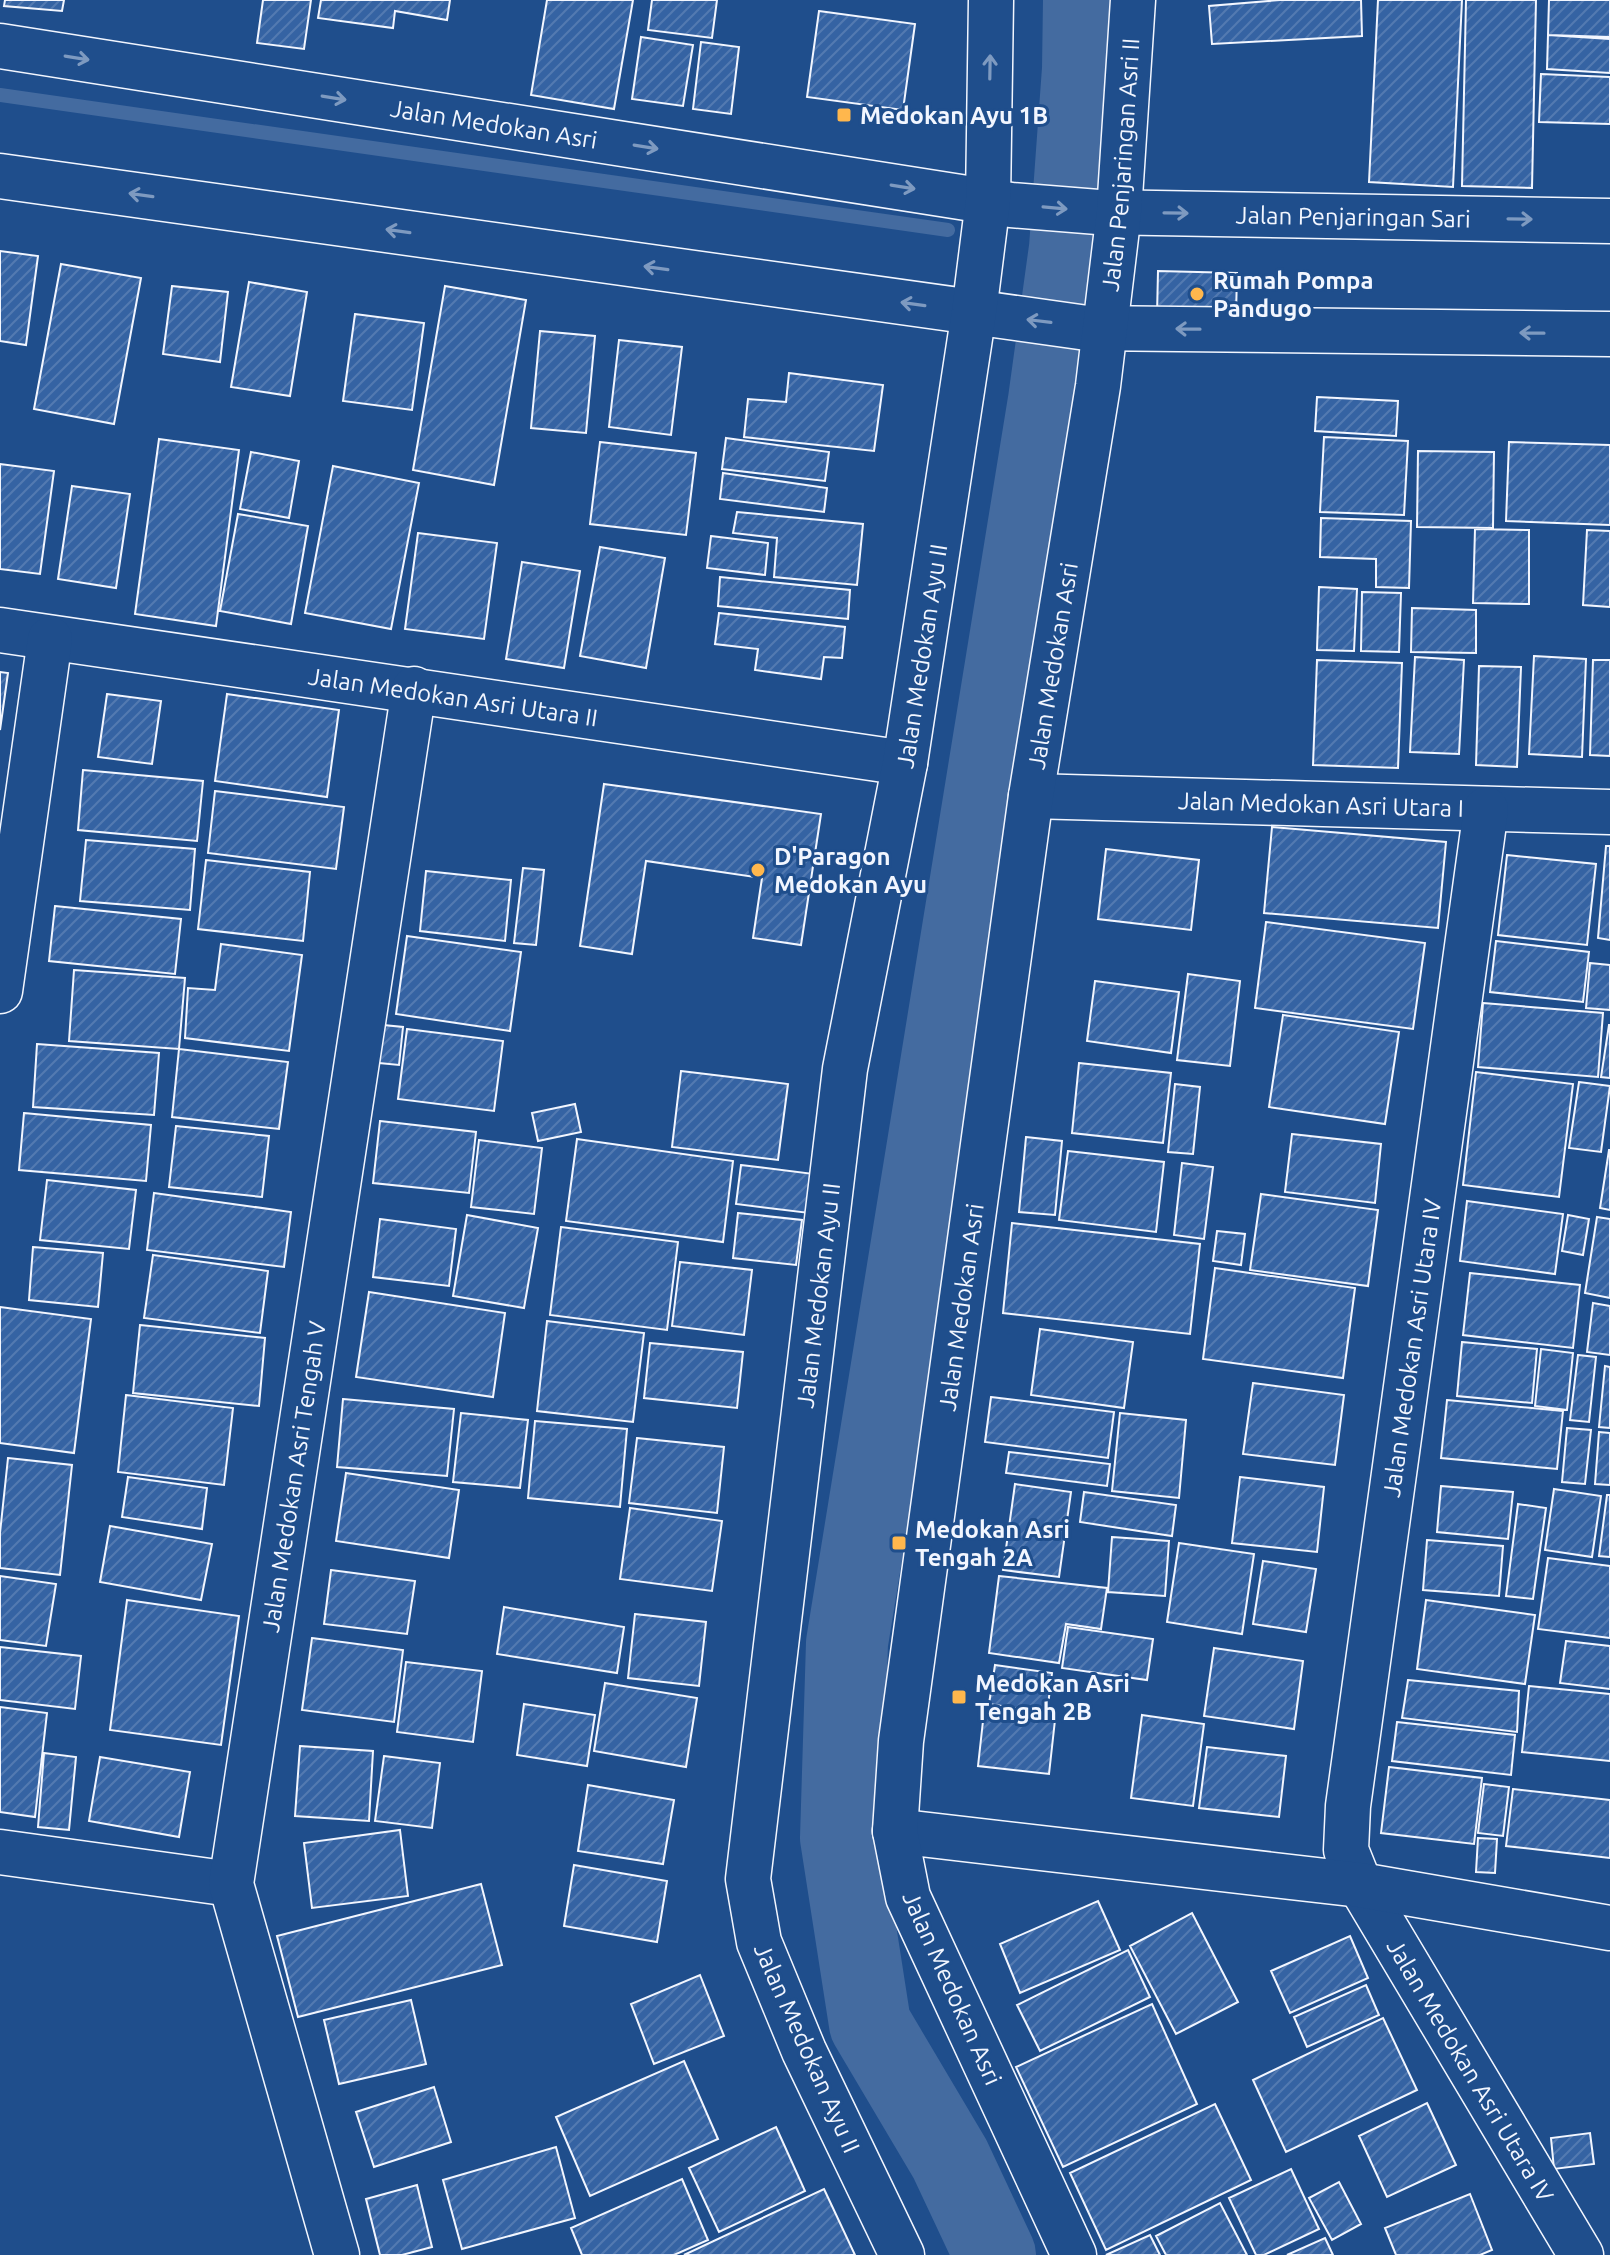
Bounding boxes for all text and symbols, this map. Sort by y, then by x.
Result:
street label: Jalan Penjaringan Asri II [1096,37,1144,293]
one-way arrow [64,51,89,66]
one-way arrow [982,54,998,81]
one-way arrow [321,91,346,106]
street label: Jalan Medokan Asri [388,94,599,153]
place label: Medokan Ayu 1B [860,102,1048,129]
marker: Medokan Ayu 1B [835,106,853,124]
one-way arrow [633,140,658,155]
one-way arrow [890,180,915,195]
one-way arrow [129,187,154,202]
one-way arrow [1041,201,1068,216]
street label: Jalan Penjaringan Sari [1236,201,1471,232]
one-way arrow [1162,205,1189,221]
one-way arrow [1506,211,1533,227]
one-way arrow [385,224,412,239]
one-way arrow [643,260,669,275]
place label: Rumah Pompa Pandugo [1213,267,1373,322]
marker: Rumah Pompa Pandugo [1188,285,1206,303]
one-way arrow [901,296,926,311]
one-way arrow [1026,314,1053,329]
one-way arrow [1175,322,1202,337]
one-way arrow [1519,326,1546,341]
street label: Jalan Medokan Ayu II [891,542,952,770]
street label: Jalan Medokan Asri [1022,560,1082,771]
street label: Jalan Medokan Asri Utara II [307,662,600,731]
street label: Jalan Medokan Asri Utara I [1178,787,1464,821]
place label: D'Paragon Medokan Ayu [774,843,927,898]
marker: D'Paragon Medokan Ayu [749,861,767,879]
street label: Jalan Medokan Ayu II [791,1181,845,1409]
street label: Jalan Medokan Asri Utara IV [1378,1197,1446,1499]
street label: Jalan Medokan Asri [933,1202,988,1413]
street label: Jalan Medokan Asri Tengah V [256,1319,331,1634]
place label: Medokan Asri Tengah 2A [915,1516,1070,1571]
marker: Medokan Asri Tengah 2A [890,1534,908,1552]
place label: Medokan Asri Tengah 2B [975,1670,1130,1725]
marker: Medokan Asri Tengah 2B [950,1688,968,1706]
street label: Jalan Medokan Asri [897,1887,1007,2089]
street label: Jalan Medokan Asri Utara IV [1382,1934,1559,2206]
street label: Jalan Medokan Ayu II [749,1939,865,2157]

